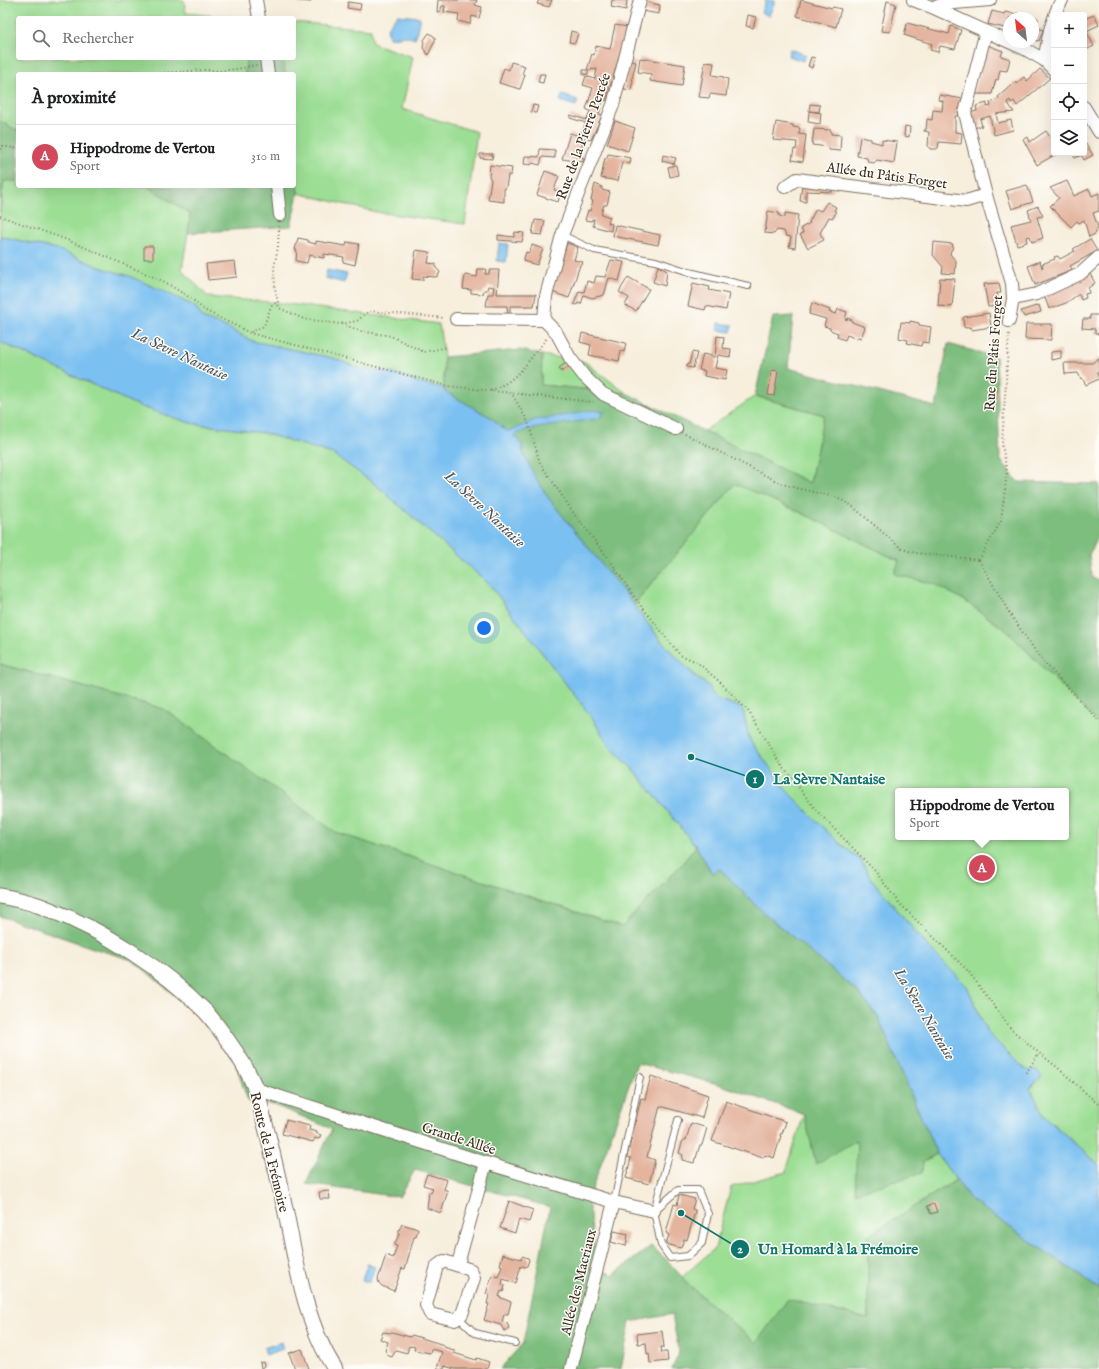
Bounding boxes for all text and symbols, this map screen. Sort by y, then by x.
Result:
north arrow [1003,12,1039,48]
map controls [1051,12,1087,156]
button: + [1051,12,1087,48]
search box [16,16,296,60]
icon: search [30,27,52,49]
text: Rechercher [62,29,134,48]
button: − [1051,48,1087,84]
street label: Rue de la Pierre Percée [553,70,615,202]
button: locate [1051,84,1087,120]
text: À proximité [32,88,116,109]
button: layers [1051,120,1087,156]
text: Hippodrome de Vertou [70,139,215,158]
text: A [41,148,49,165]
text: 310 m [251,148,280,165]
text: Sport [70,158,100,175]
street label: Allée du Pâtis Forget [824,158,948,193]
street label: Rue du Pâtis Forget [981,294,1007,412]
water label: La Sèvre Nantaise [128,323,231,385]
water label: La Sèvre Nantaise [440,466,529,552]
your location [474,618,494,638]
callout: La Sèvre Nantaise [745,766,893,793]
text: La Sèvre Nantaise [773,770,885,789]
text: 1 [753,772,758,787]
popup [895,788,1069,840]
text: Hippodrome de Vertou [910,796,1055,815]
text: Sport [910,815,939,832]
pin: A [969,853,995,883]
water label: La Sèvre Nantaise [889,964,959,1064]
street label: Route de la Frémoire [245,1090,293,1215]
street label: Grande Allée [419,1119,498,1160]
street label: Allée des Macriaux [557,1227,601,1338]
callout: Un Homard à la Frémoire [730,1235,926,1262]
text: Un Homard à la Frémoire [757,1240,918,1259]
text: 2 [737,1242,743,1257]

